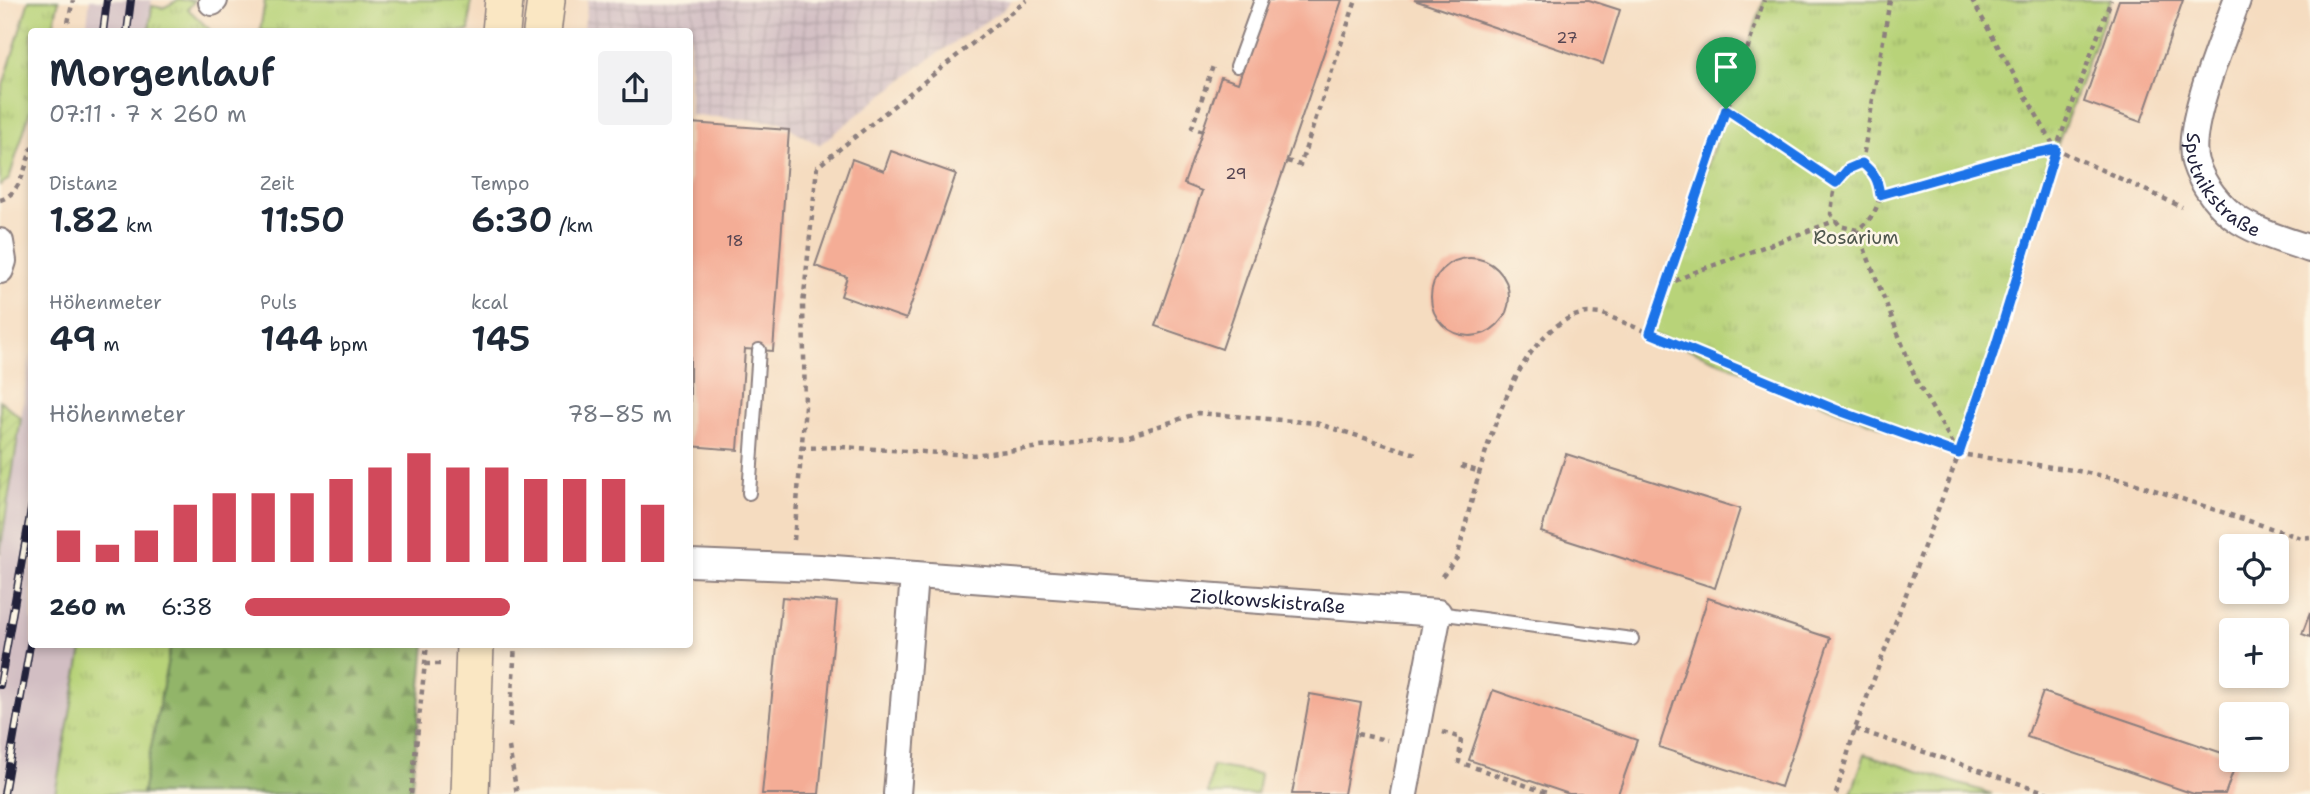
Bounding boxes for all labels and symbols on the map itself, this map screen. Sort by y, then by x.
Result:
house number: 27 [1556,27,1578,48]
pin [1696,37,1756,109]
street label: Sputnikstraße [2180,131,2264,243]
house number: 29 [1225,163,1247,184]
park label: Rosarium [1813,225,1899,250]
house number: 18 [726,230,744,251]
street label: Ziolkowskistraße [1189,583,1346,619]

